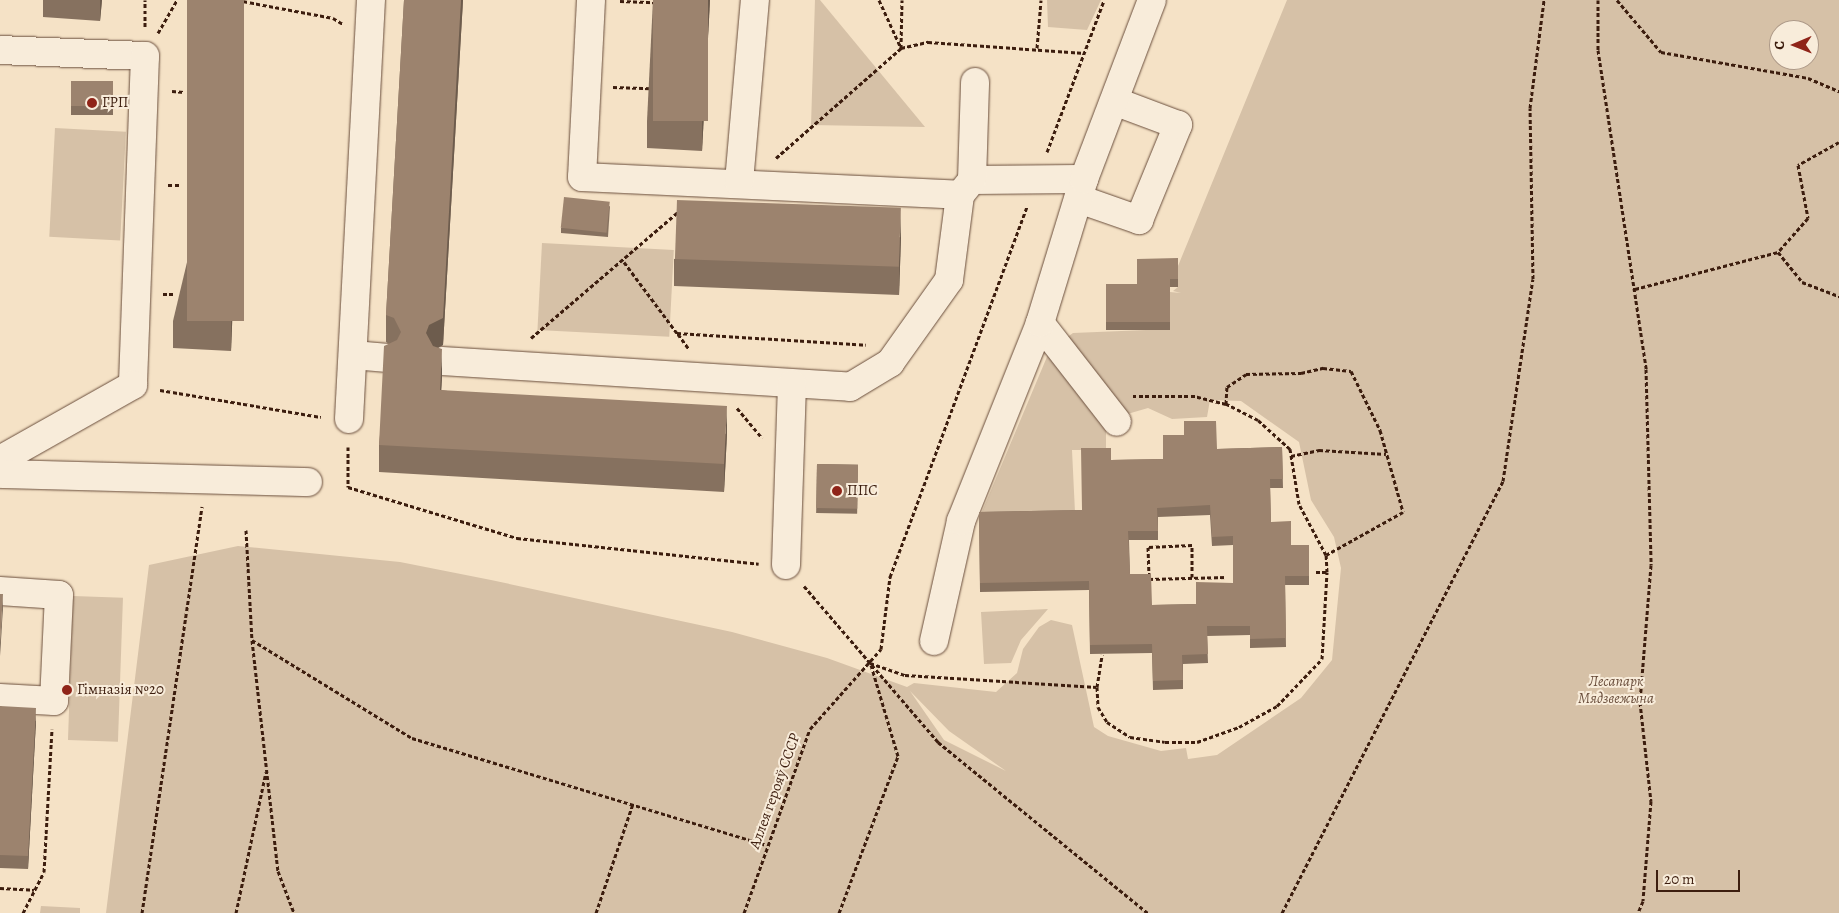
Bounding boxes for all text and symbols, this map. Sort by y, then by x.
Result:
north arrow [1769,20,1819,70]
text: С [1770,41,1789,50]
place label: ГРП [102,94,128,112]
marker: ГРП [86,97,98,109]
place label: ППС [847,482,878,500]
marker: ППС [831,485,843,497]
park label: Лесапарк Мядзвежына [1578,672,1654,707]
place label: Гімназія №20 [77,681,164,699]
marker: Гімназія №20 [61,684,73,696]
street label: Аллея герояў СССР [746,731,804,851]
scale bar [1659,860,1743,892]
text: 20 m [1664,869,1695,889]

